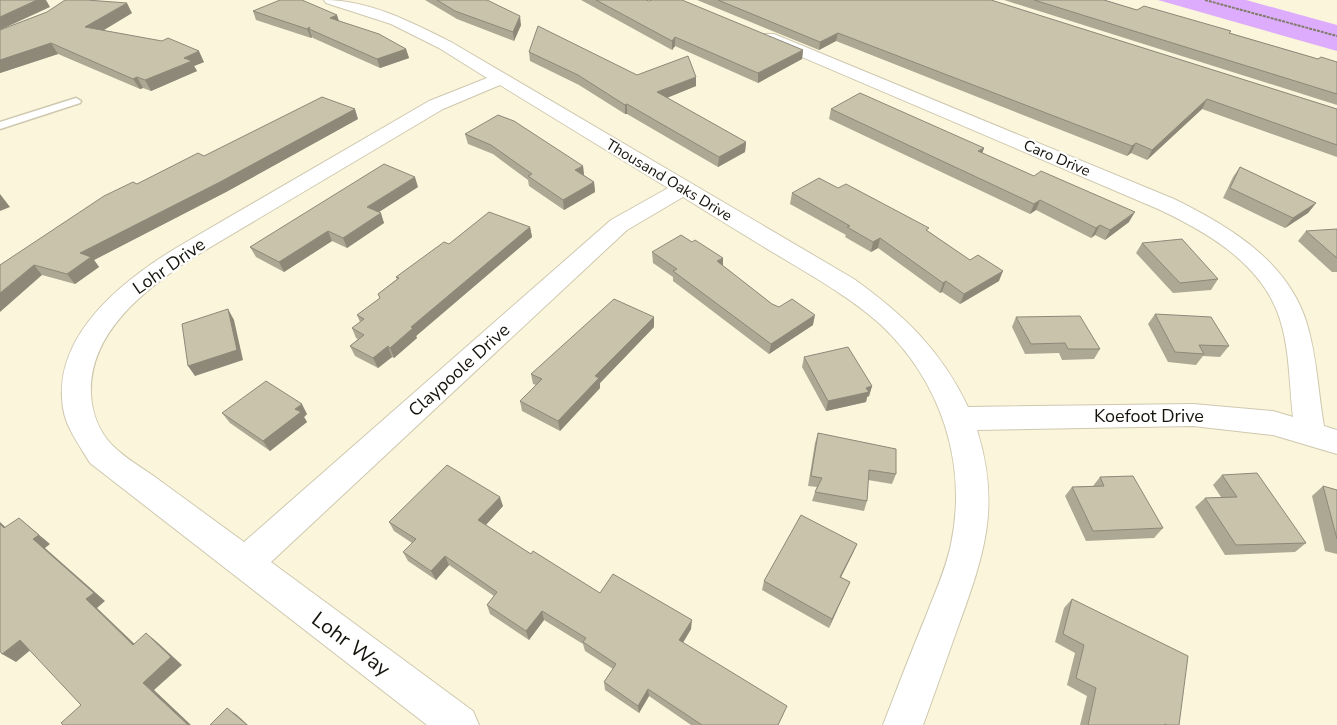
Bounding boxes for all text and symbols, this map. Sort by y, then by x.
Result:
street label: Thousand Oaks Drive [602,134,736,226]
street label: Caro Drive [1020,135,1094,181]
street label: Lohr Drive [128,232,210,300]
street label: Claypoole Drive [403,318,515,422]
street label: Koefoot Drive [1094,404,1204,428]
street label: Lohr Way [306,605,396,683]

